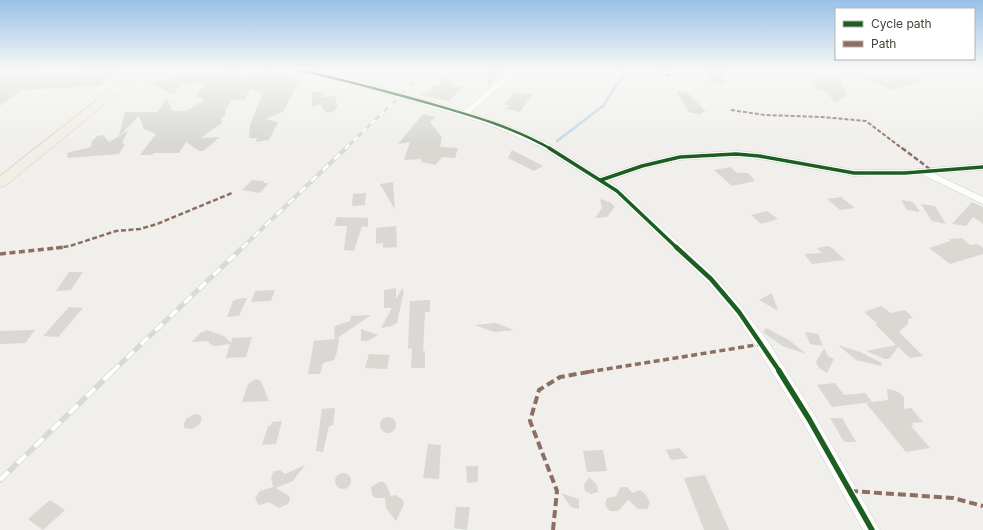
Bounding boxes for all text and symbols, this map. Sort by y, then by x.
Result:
legend [835,8,975,60]
text: Cycle path [871,16,932,31]
text: Path [871,36,896,51]

